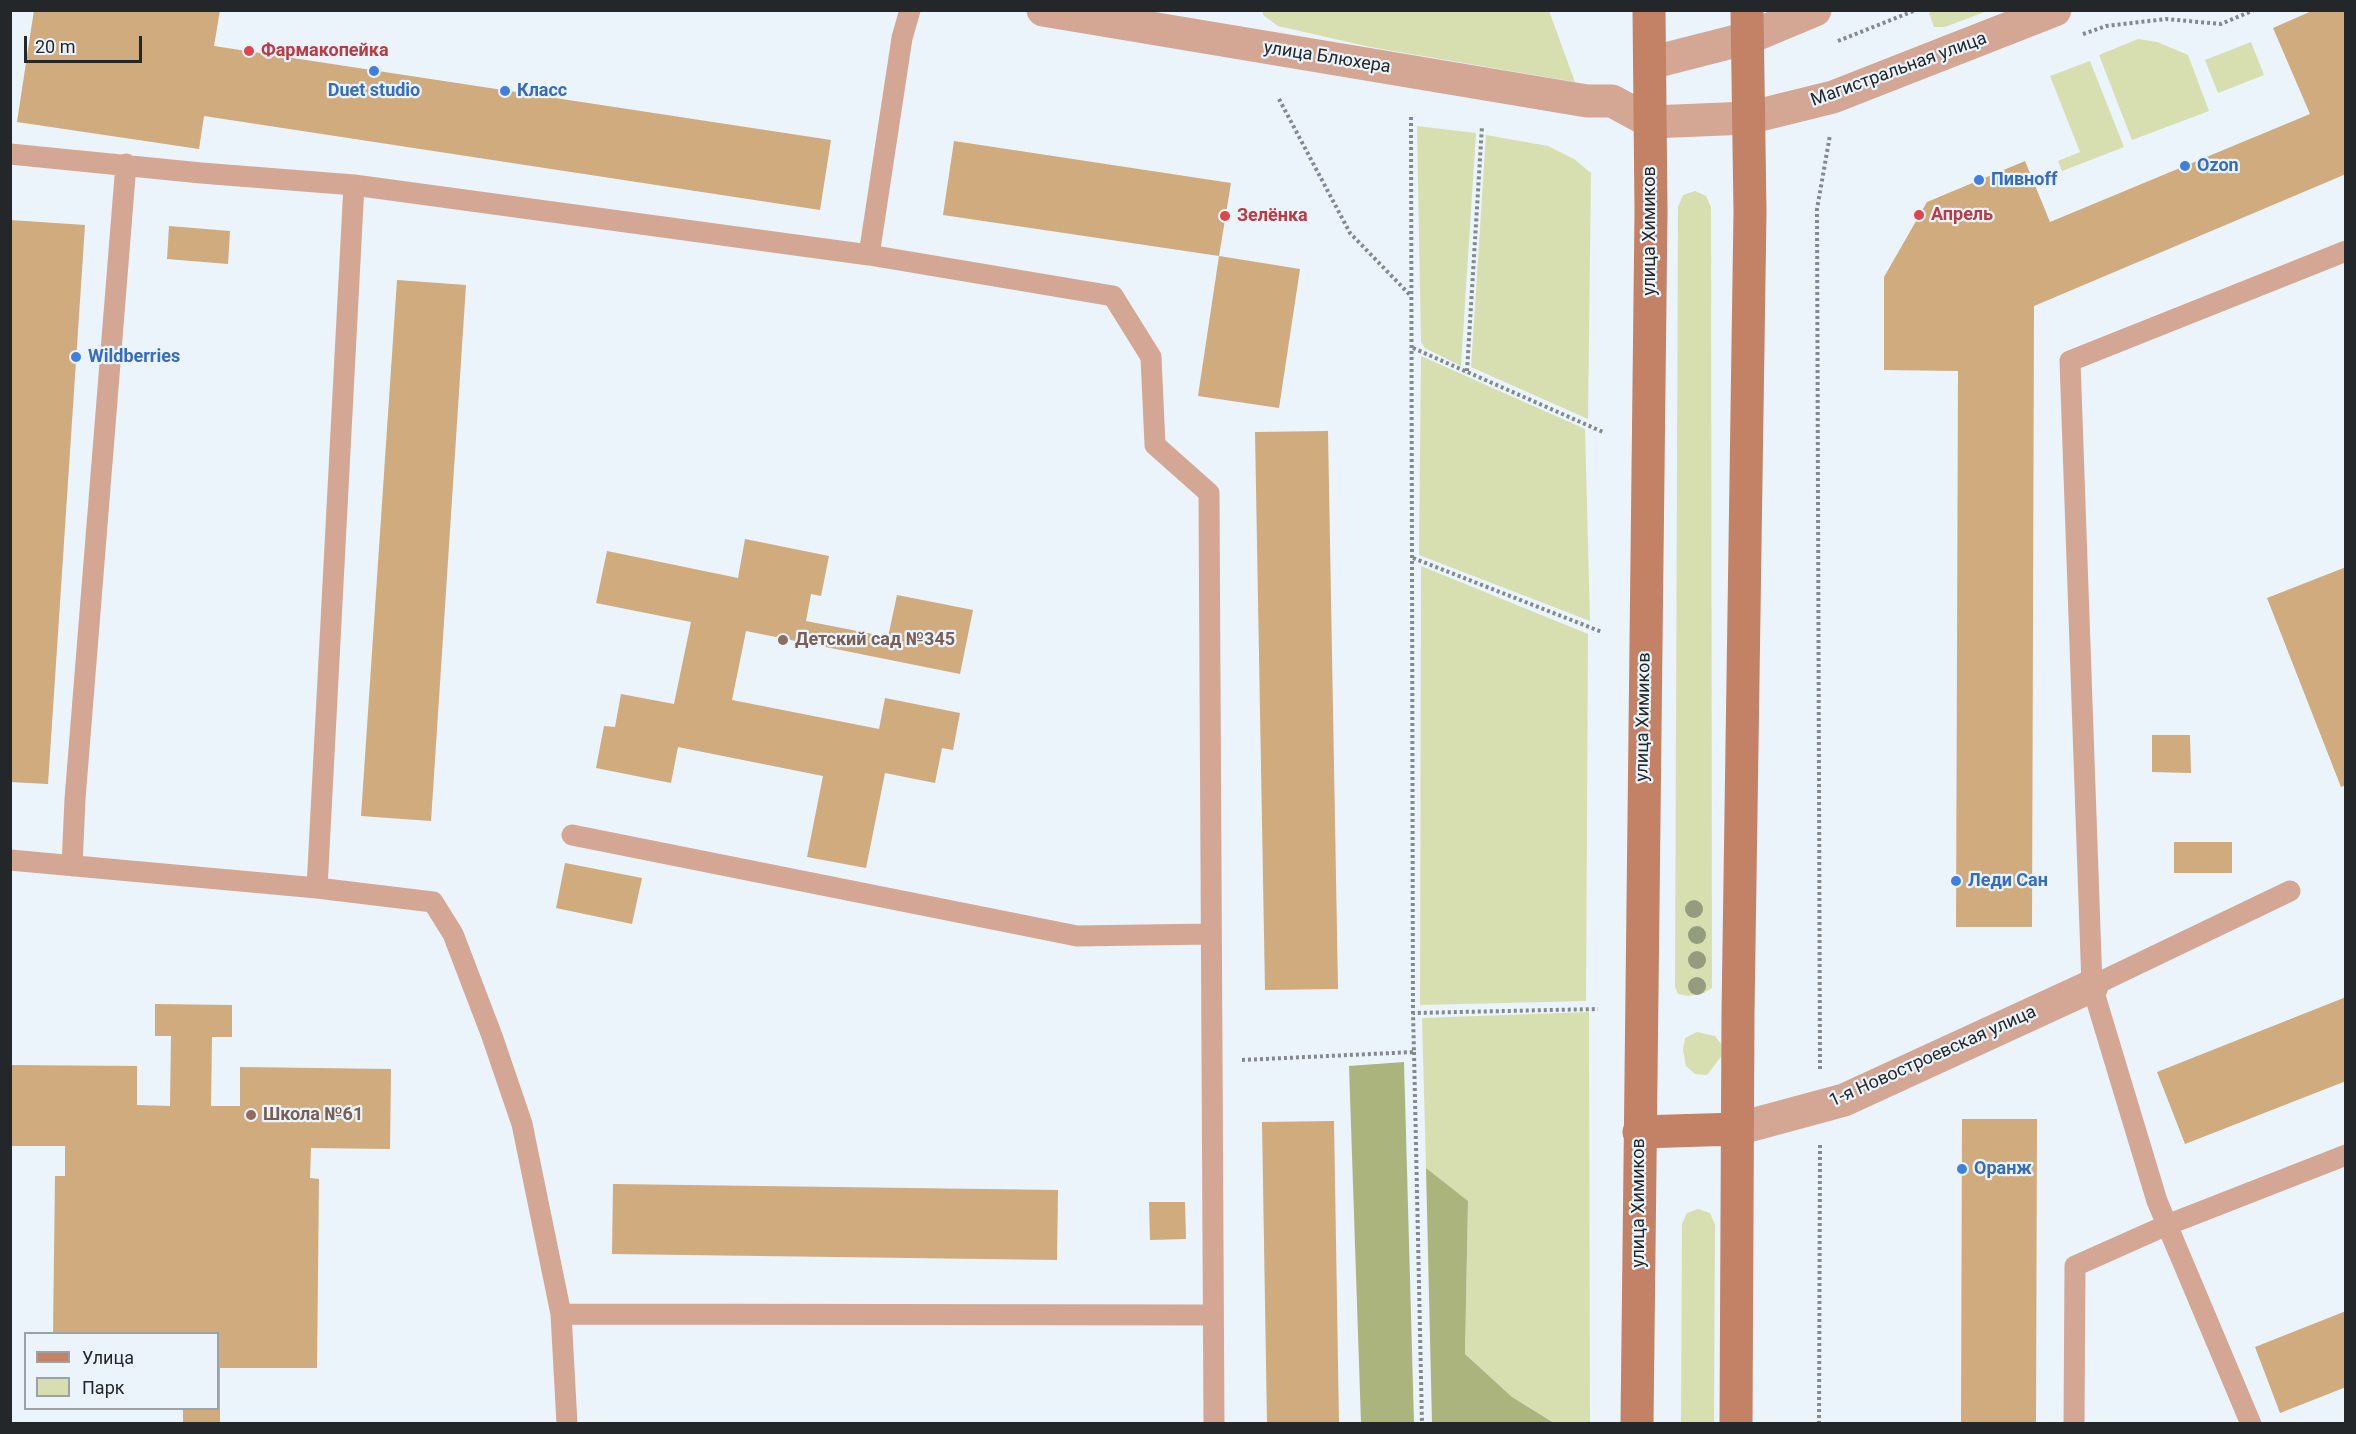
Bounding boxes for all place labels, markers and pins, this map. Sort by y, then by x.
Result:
place label: Фармакопейка [261,40,389,62]
marker: Фармакопейка [242,44,256,58]
marker: Duet studio [367,64,381,78]
place label: Duet studio [328,80,420,102]
place label: Класс [517,80,567,102]
marker: Класс [498,84,512,98]
place label: Ozon [2197,155,2239,177]
marker: Ozon [2178,159,2192,173]
place label: Пивноff [1991,169,2057,191]
marker: Пивноff [1972,173,1986,187]
place label: Апрель [1931,204,1993,226]
place label: Зелёнка [1237,205,1308,227]
marker: Апрель [1912,208,1926,222]
marker: Зелёнка [1218,209,1232,223]
place label: Wildberries [88,346,180,368]
marker: Wildberries [69,350,83,364]
place label: Детский сад №345 [795,629,955,651]
marker: Детский сад №345 [776,633,790,647]
place label: Леди Сан [1968,870,2048,892]
marker: Леди Сан [1949,874,1963,888]
place label: Школа №61 [263,1104,363,1126]
marker: Школа №61 [244,1108,258,1122]
place label: Оранж [1974,1158,2032,1180]
marker: Оранж [1955,1162,1969,1176]

